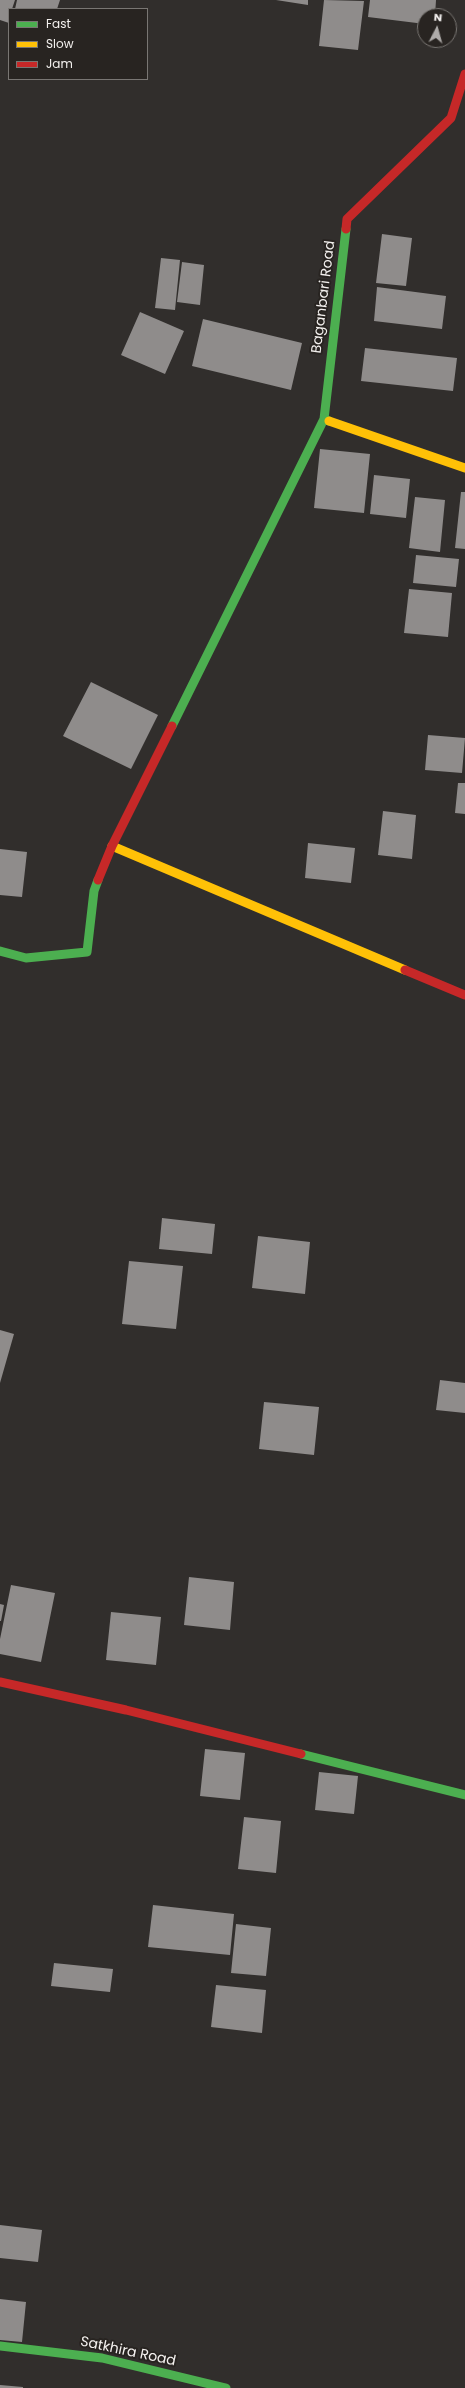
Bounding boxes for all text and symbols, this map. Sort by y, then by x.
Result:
legend [8,8,148,80]
north arrow [417,8,457,48]
text: N [433,9,443,25]
text: Fast [46,15,71,32]
text: Slow [46,35,74,52]
text: Jam [46,55,73,72]
street label: Baganbari Road [309,240,339,354]
street label: Satkhira Road [79,2334,177,2370]

